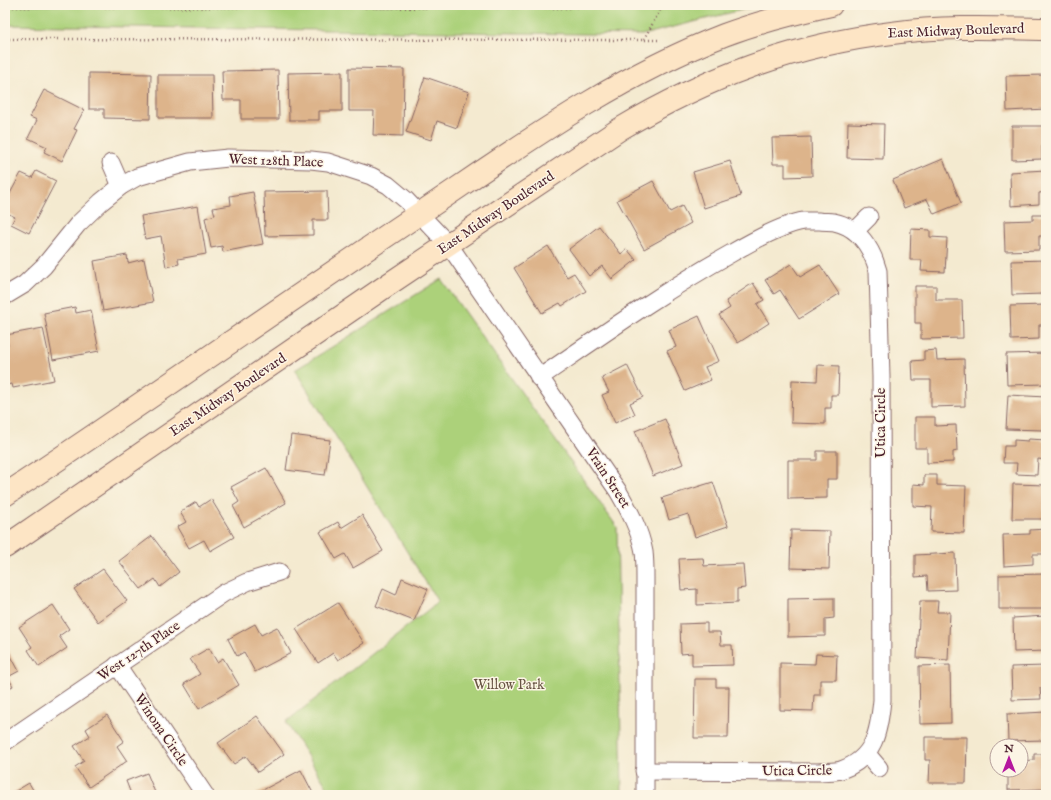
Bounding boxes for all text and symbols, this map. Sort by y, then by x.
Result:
street label: East Midway Boulevard [887,20,1025,42]
street label: West 128th Place [228,150,324,172]
street label: East Midway Boulevard [434,167,558,259]
street label: East Midway Boulevard [166,349,290,441]
street label: Utica Circle [872,387,890,458]
street label: Vrain Street [581,443,634,512]
street label: West 127th Place [94,616,184,685]
park label: Willow Park [474,676,545,694]
street label: Winona Circle [130,690,192,770]
north arrow [989,738,1029,778]
text: N [1003,742,1014,756]
street label: Utica Circle [762,761,833,781]

